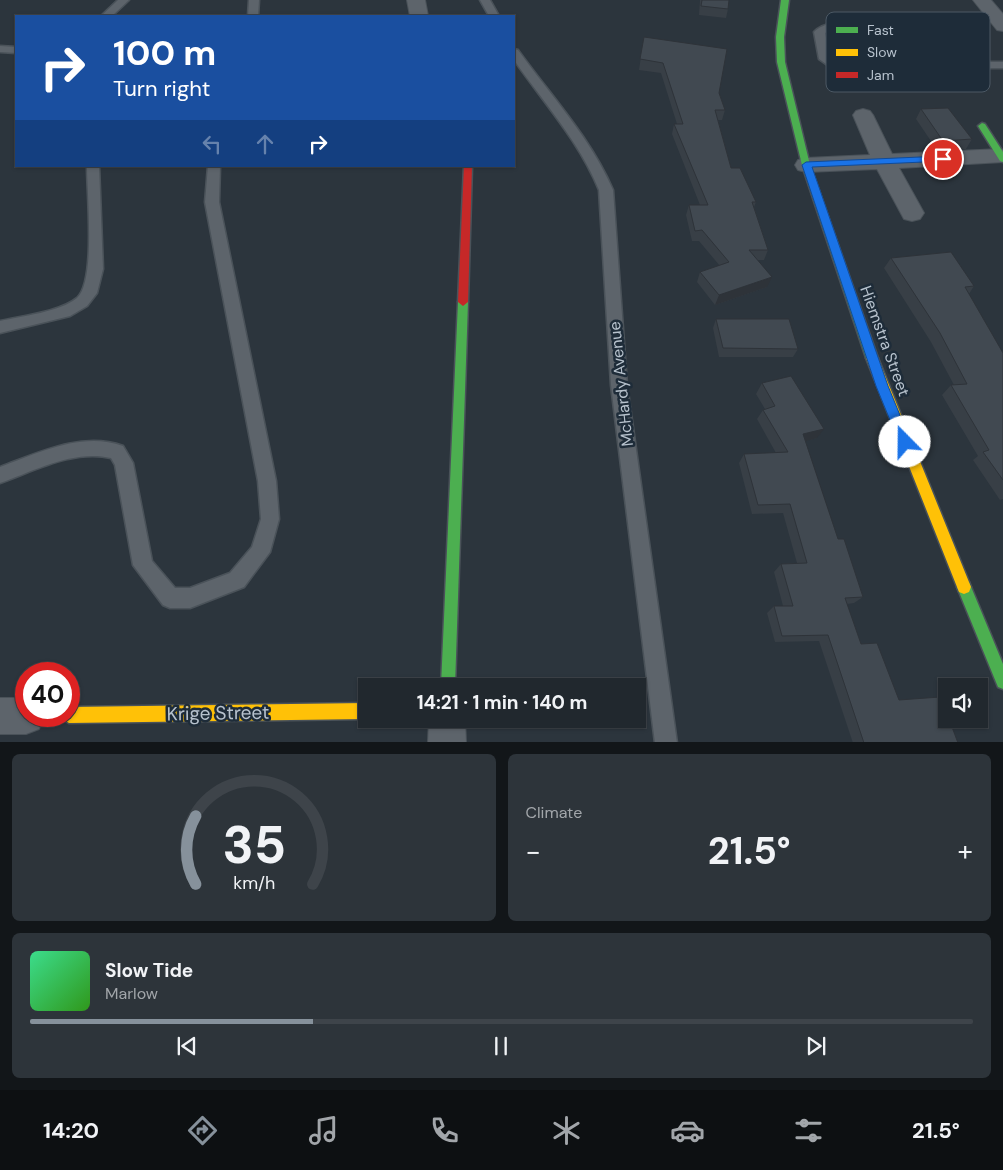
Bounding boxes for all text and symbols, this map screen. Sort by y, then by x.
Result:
legend [826,12,990,92]
text: Fast [867,21,894,39]
text: 100 m [113,30,216,76]
icon: right [30,35,95,100]
text: Slow [867,43,897,61]
text: Jam [867,66,894,84]
text: Turn right [113,74,210,103]
icon: left [198,130,226,158]
icon: ahead [251,130,279,158]
icon: right [304,130,332,158]
pin [922,138,964,180]
icon: arrive [929,145,957,173]
street label: Hiemstra Street [855,283,915,399]
street label: McHardy Avenue [604,321,638,447]
position arrow [878,415,930,467]
speed limit sign: 40 [15,662,80,727]
map controls [938,678,988,728]
button: sound [938,678,988,728]
text: 14:21 · 1 min · 140 m [417,690,587,715]
street label: Krige Street [166,700,270,726]
text: Climate [526,802,582,823]
text: 35 [222,811,286,879]
text: 21.5° [708,826,791,876]
text: − [526,833,541,870]
text: + [958,833,973,870]
text: km/h [233,871,275,895]
text: Slow Tide [105,958,193,983]
text: Marlow [105,983,158,1004]
icon: previous [173,1032,201,1060]
icon: pause [487,1032,515,1060]
icon: next [802,1032,830,1060]
icon: directions [185,1113,220,1148]
icon: music [306,1113,341,1148]
icon: phone [427,1113,462,1148]
icon: climate [549,1113,584,1148]
icon: car [670,1113,705,1148]
icon: filters [791,1113,826,1148]
text: 14:20 [43,1116,99,1145]
text: 21.5° [912,1116,960,1145]

